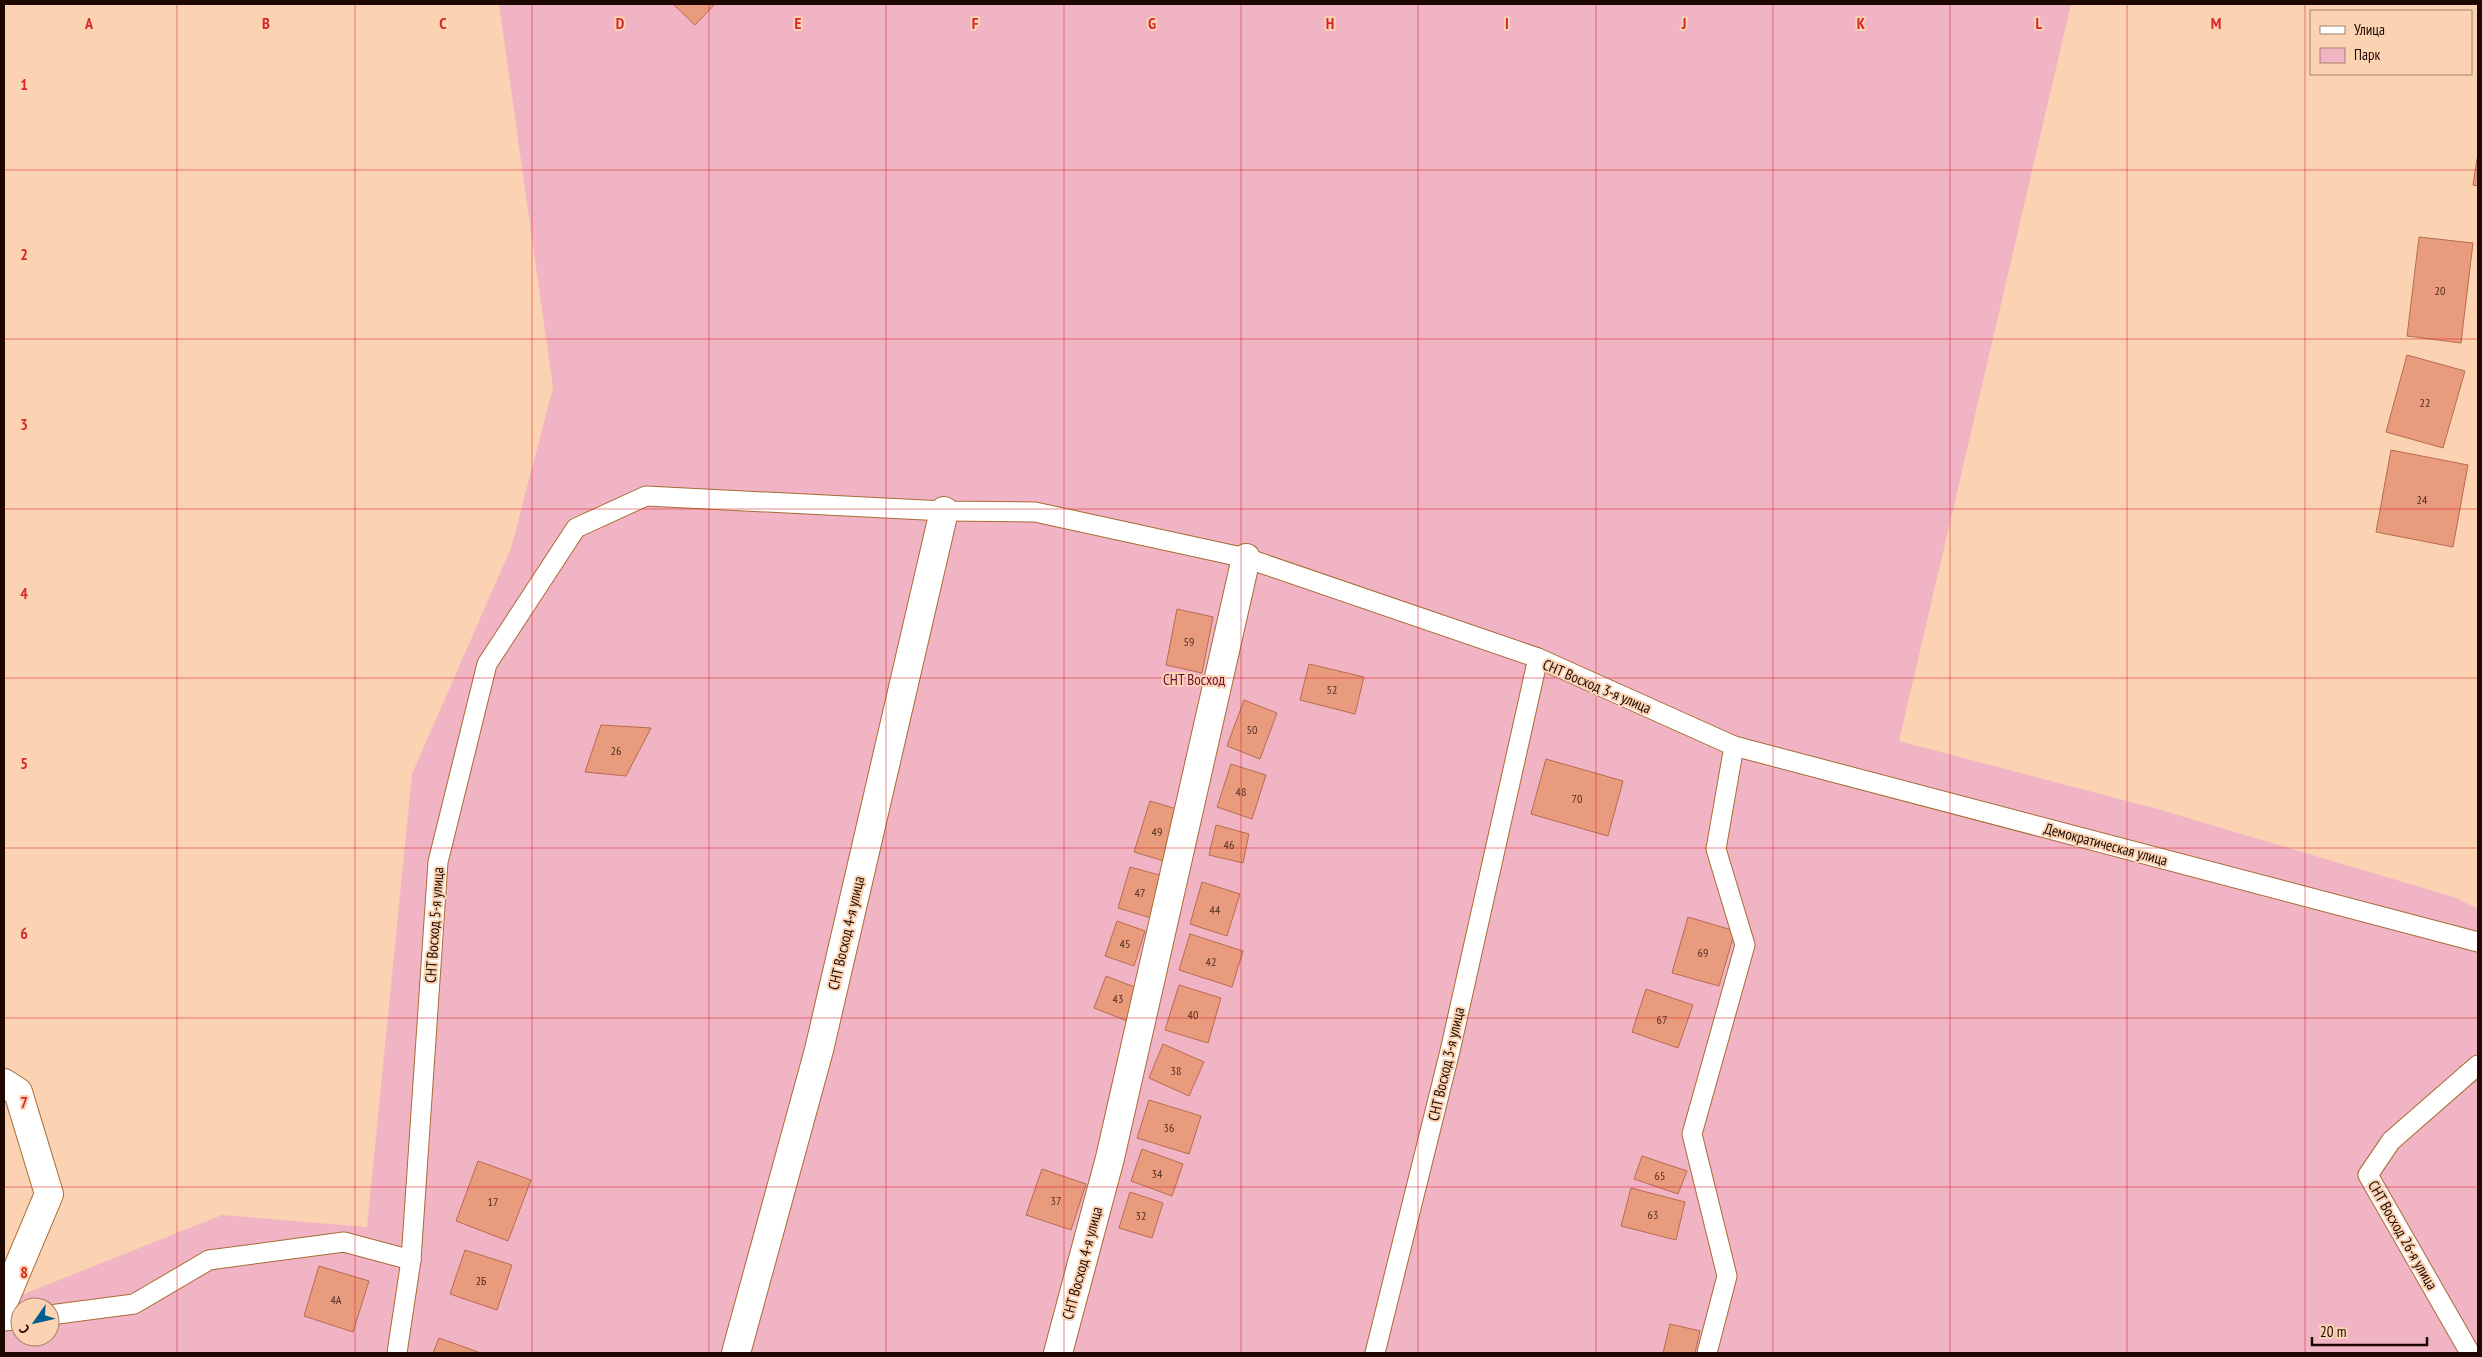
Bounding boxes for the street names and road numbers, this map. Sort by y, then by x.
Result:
street label: СНТ Восход 3-я улица [1540,655,1654,717]
street label: Демократическая улица [2042,818,2170,870]
street label: СНТ Восход 5-я улица [420,866,448,984]
street label: СНТ Восход 4-я улица [824,874,868,992]
street label: СНТ Восход 3-я улица [1424,1005,1468,1123]
street label: СНТ Восход 26-я улица [2364,1177,2442,1293]
street label: СНТ Восход 4-я улица [1058,1205,1106,1321]

